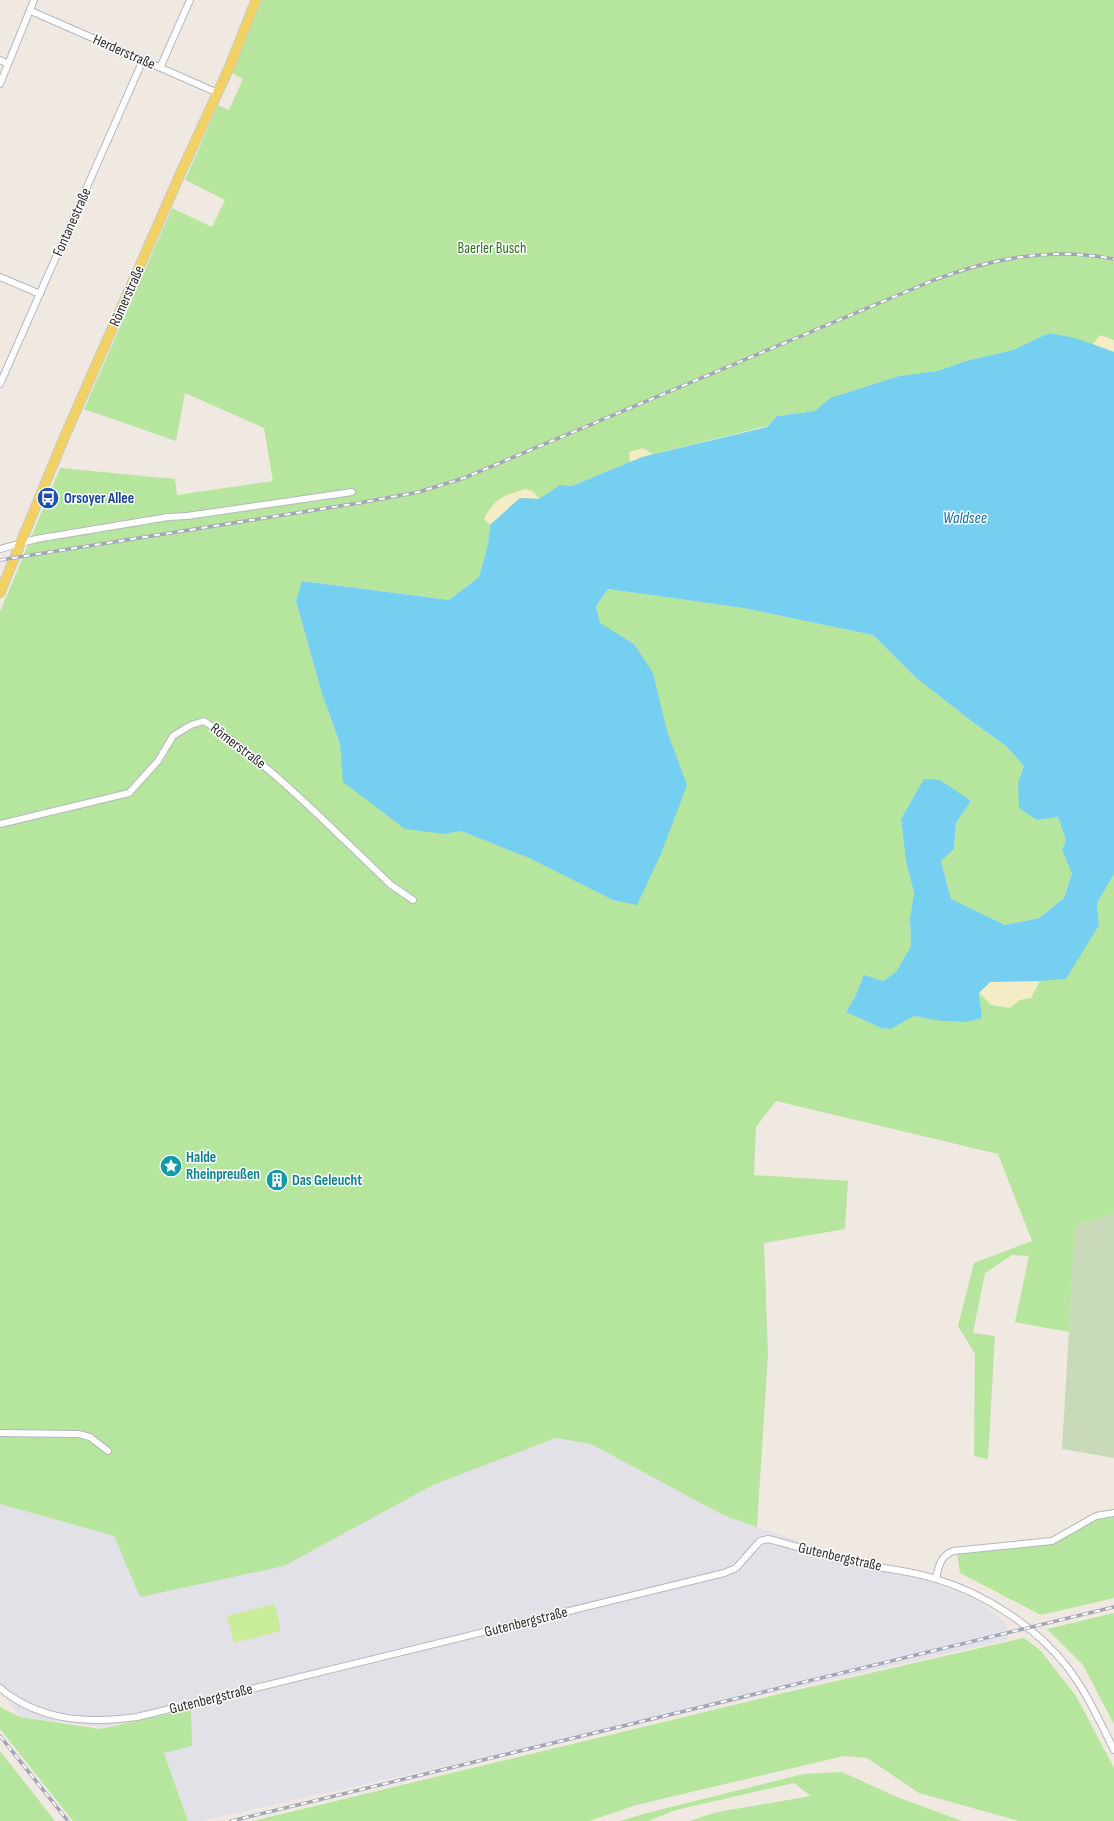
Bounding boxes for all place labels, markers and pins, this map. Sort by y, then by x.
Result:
bus stop icon: Orsoyer Allee [35,485,61,511]
place label: Orsoyer Allee [64,489,134,508]
place label: Halde Rheinpreußen [186,1148,260,1184]
place icon: Halde Rheinpreußen [158,1153,184,1179]
building icon: Das Geleucht [264,1167,290,1193]
place label: Das Geleucht [292,1171,362,1190]

